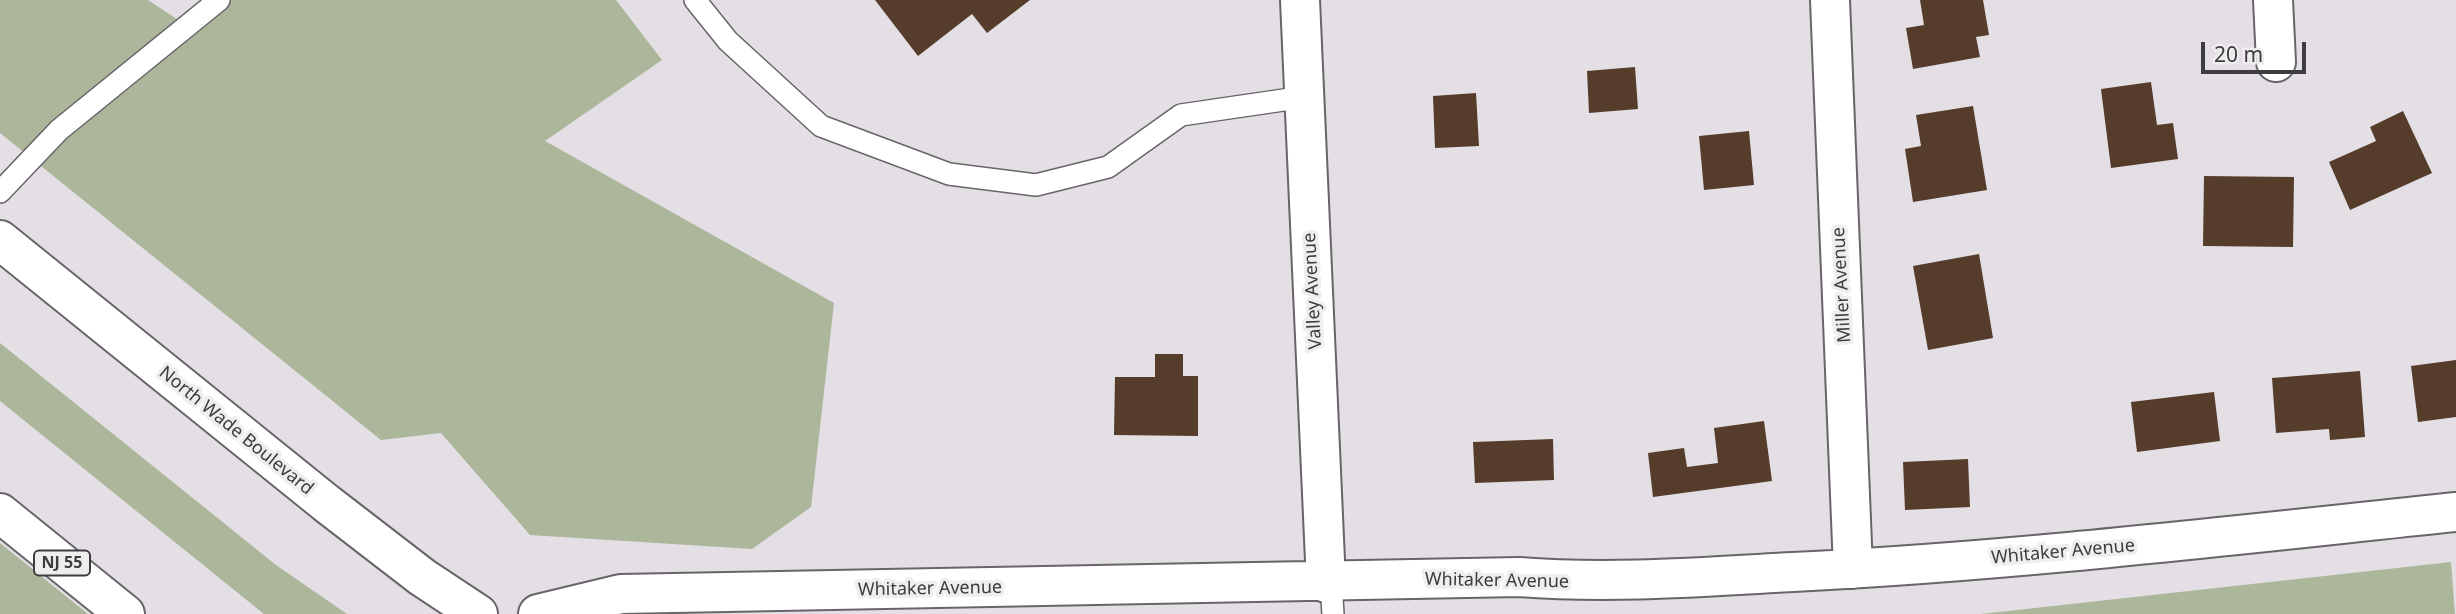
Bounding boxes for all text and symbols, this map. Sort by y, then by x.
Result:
scale bar [2204,28,2309,72]
text: 20 m [2214,40,2263,68]
street label: Miller Avenue [1828,227,1856,343]
street label: Valley Avenue [1299,232,1327,350]
street label: North Wade Boulevard [155,362,317,500]
street label: Whitaker Avenue [1990,535,2136,569]
road number: NJ 55 [34,550,90,576]
street label: Whitaker Avenue [1425,569,1569,593]
street label: Whitaker Avenue [858,577,1002,601]

